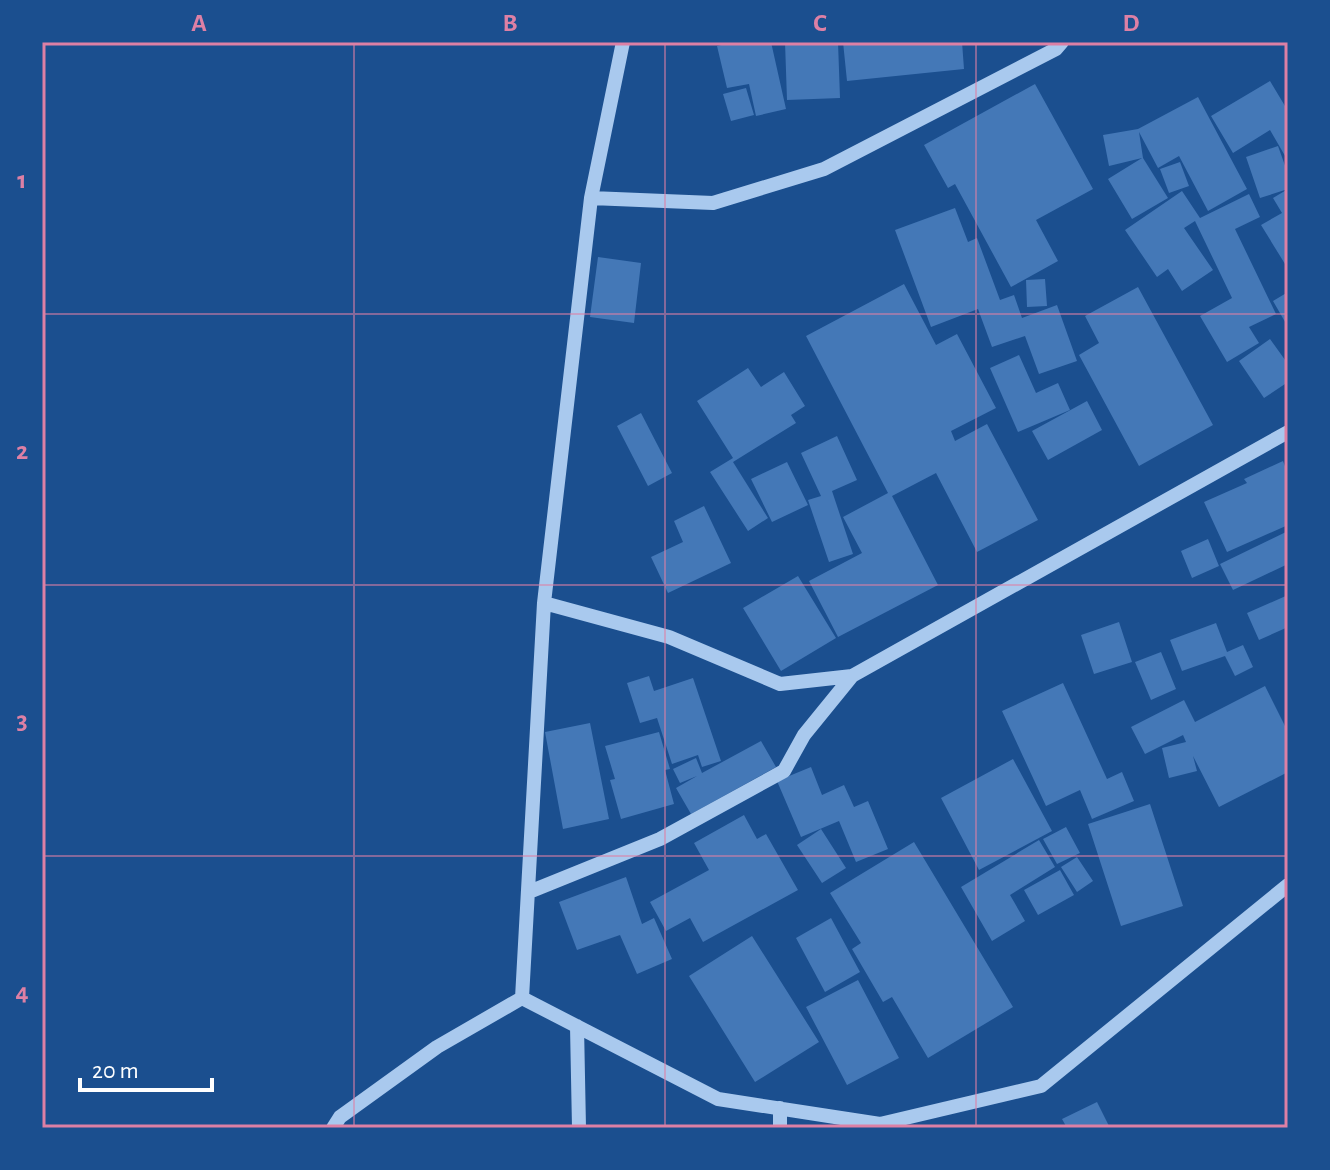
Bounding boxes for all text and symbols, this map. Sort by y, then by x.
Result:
text: A [191,10,207,36]
text: B [502,10,518,36]
text: C [813,10,827,36]
text: D [1122,10,1140,36]
text: 1 [17,167,27,193]
text: 2 [16,438,28,464]
text: 3 [16,708,28,734]
text: 4 [15,979,29,1005]
scale bar [80,1042,212,1092]
text: 20 m [92,1059,139,1083]

